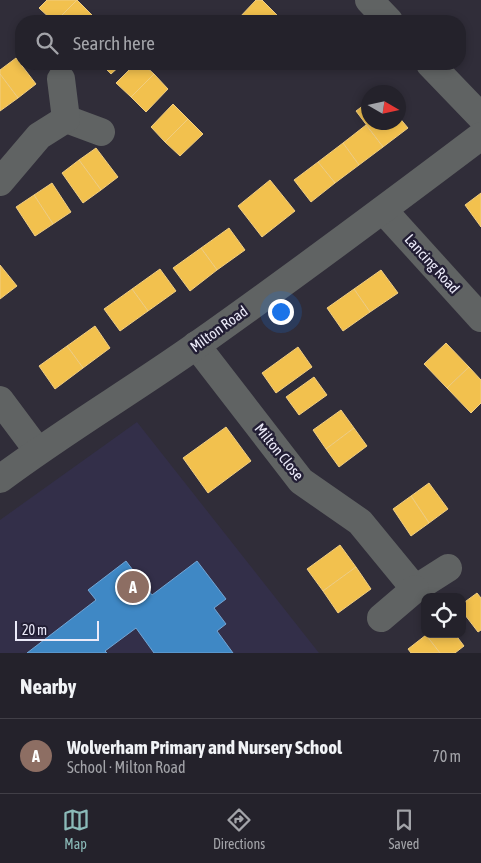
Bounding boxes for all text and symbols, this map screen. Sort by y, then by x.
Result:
search box [15,15,466,70]
icon: search [33,29,61,57]
text: Search here [73,32,155,54]
north arrow [361,85,406,130]
street label: Lancing Road [401,231,463,297]
your location [268,299,294,325]
street label: Milton Road [187,302,251,355]
street label: Milton Close [251,420,307,484]
pin: A [117,568,149,606]
map controls [421,593,466,638]
button: locate [421,593,466,638]
scale bar [15,618,99,641]
text: 20 m [22,622,47,638]
text: Nearby [20,674,76,698]
text: Wolverham Primary and Nursery School [67,736,342,758]
text: A [32,747,40,765]
text: 70 m [432,747,461,765]
text: School · Milton Road [67,758,186,776]
tab: Map [62,806,90,852]
tab: Directions [213,806,265,852]
tab: Saved [388,806,419,852]

